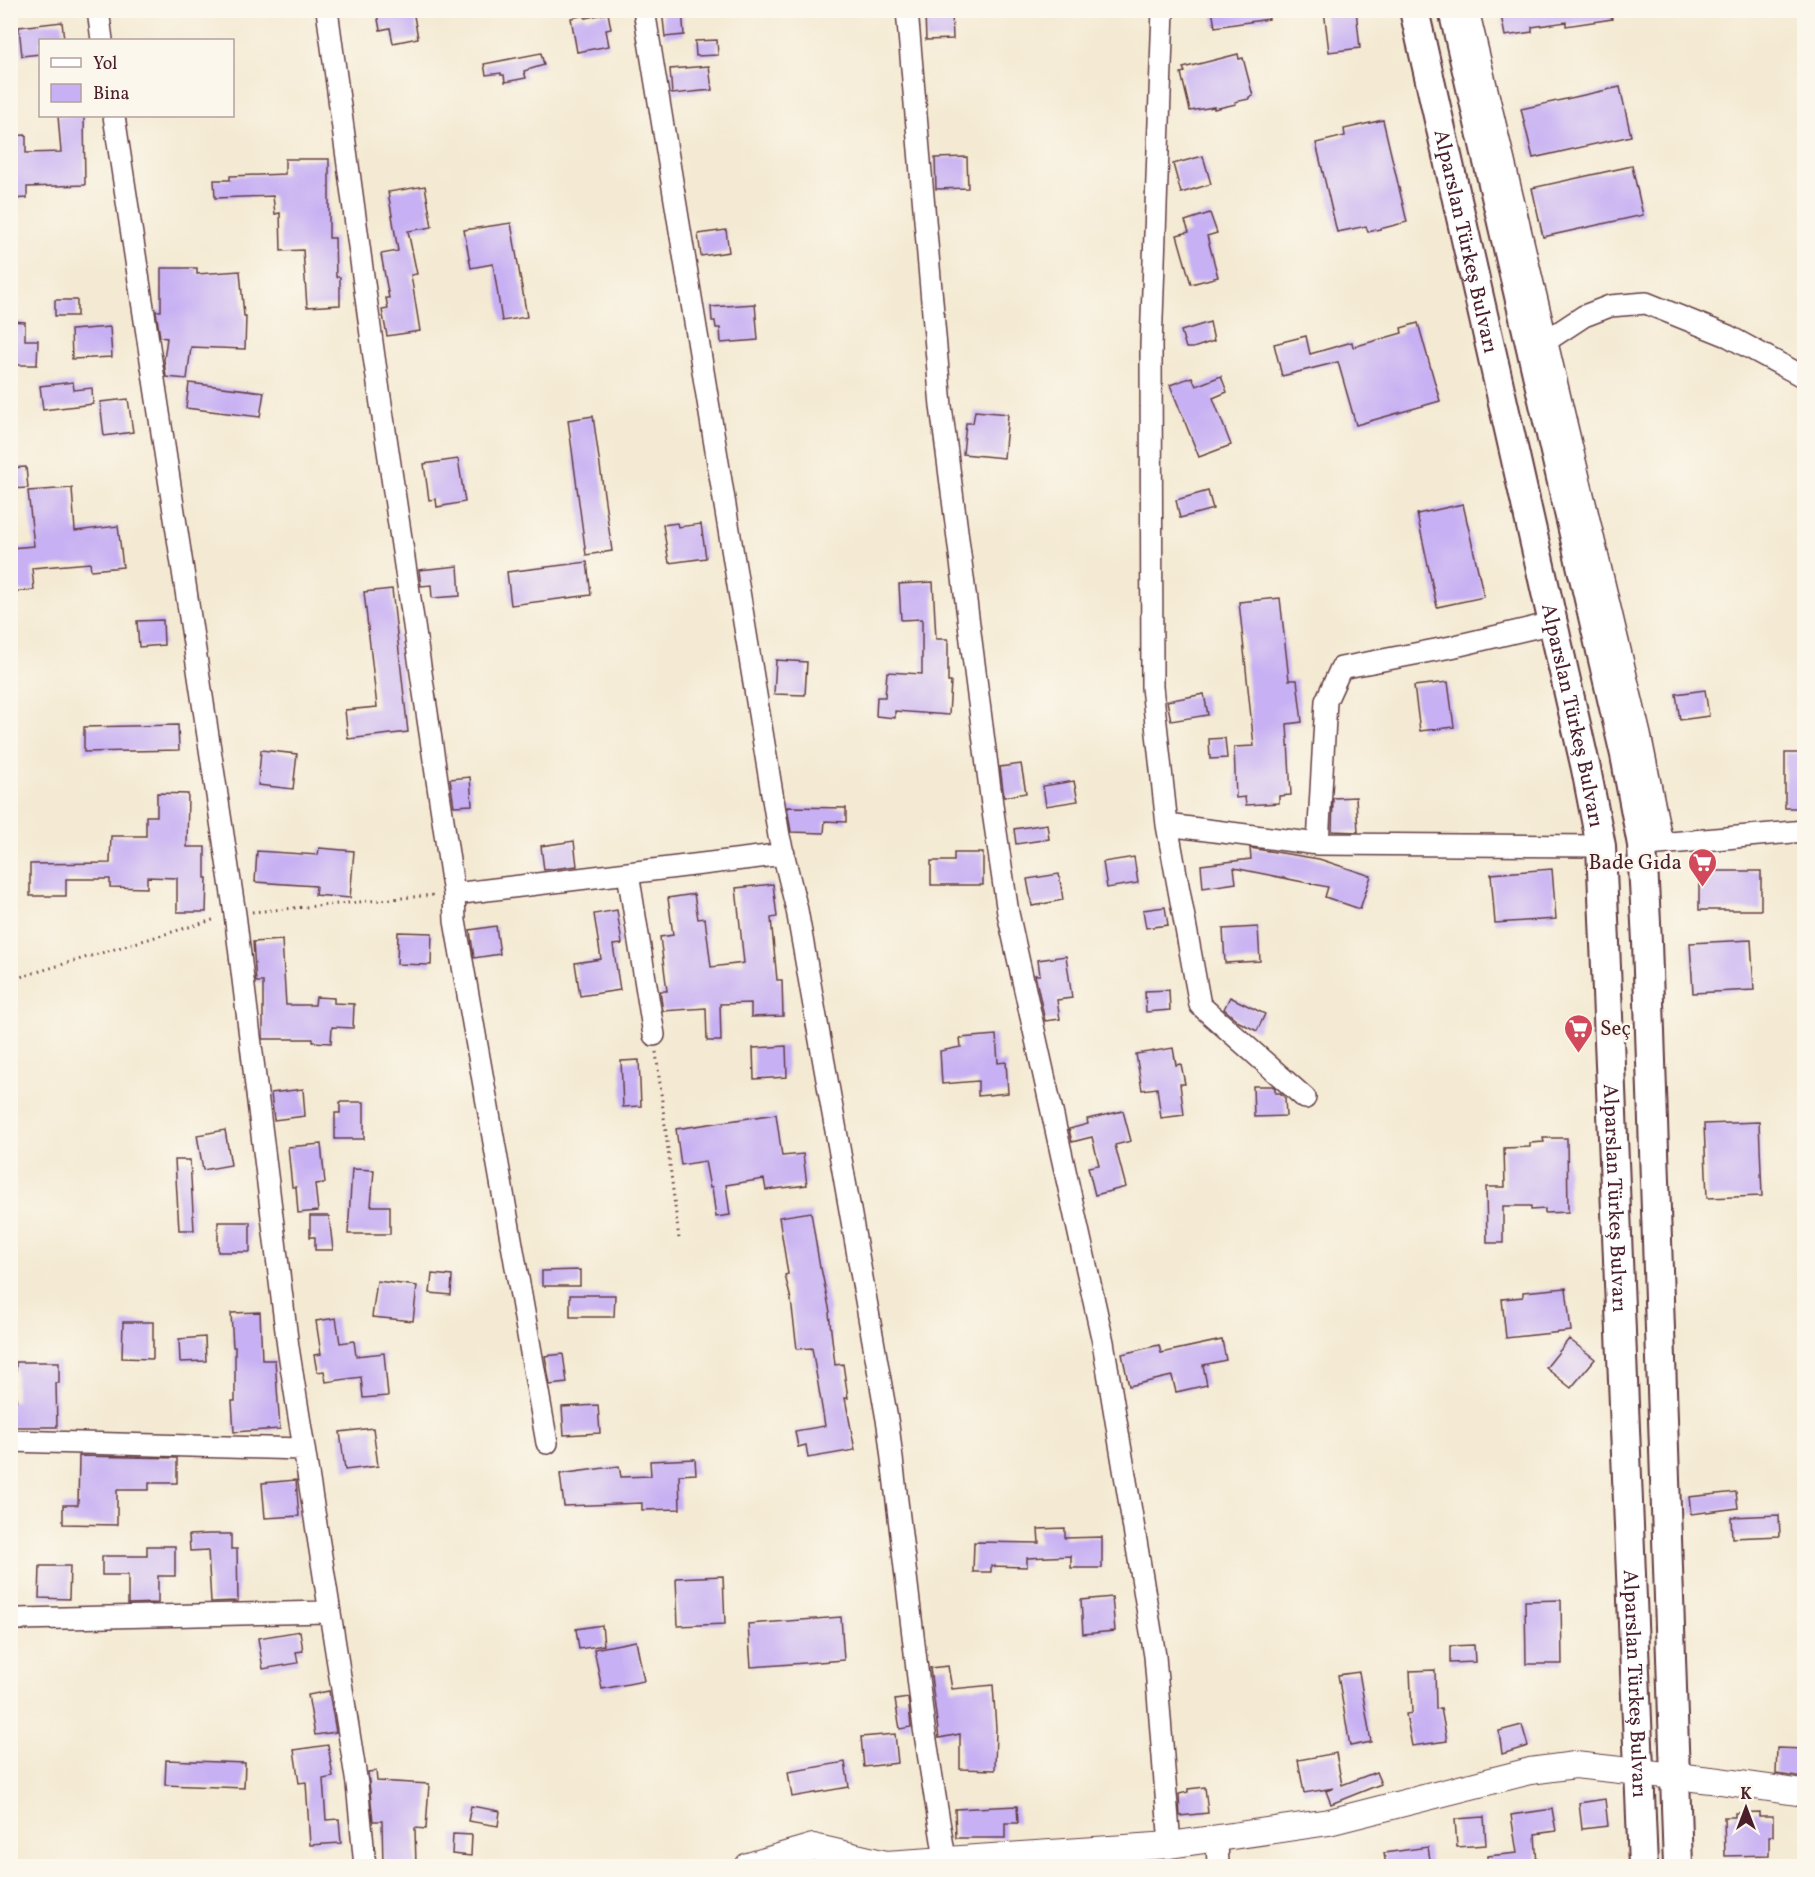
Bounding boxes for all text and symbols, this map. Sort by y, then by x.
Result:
legend [39,39,234,117]
text: Yol [93,52,118,77]
text: Bina [93,82,129,107]
street label: Alparslan Türkeş Bulvarı [1426,127,1504,356]
street label: Alparslan Türkeş Bulvarı [1533,601,1610,830]
supermarket icon: Bade Gıda [1687,846,1719,888]
place label: Bade Gıda [1588,849,1682,878]
supermarket icon: Seç [1563,1012,1595,1054]
place label: Seç [1600,1015,1631,1044]
street label: Alparslan Türkeş Bulvarı [1595,1083,1633,1313]
street label: Alparslan Türkeş Bulvarı [1615,1569,1653,1798]
north arrow [1716,1778,1776,1838]
text: K [1740,1784,1752,1806]

